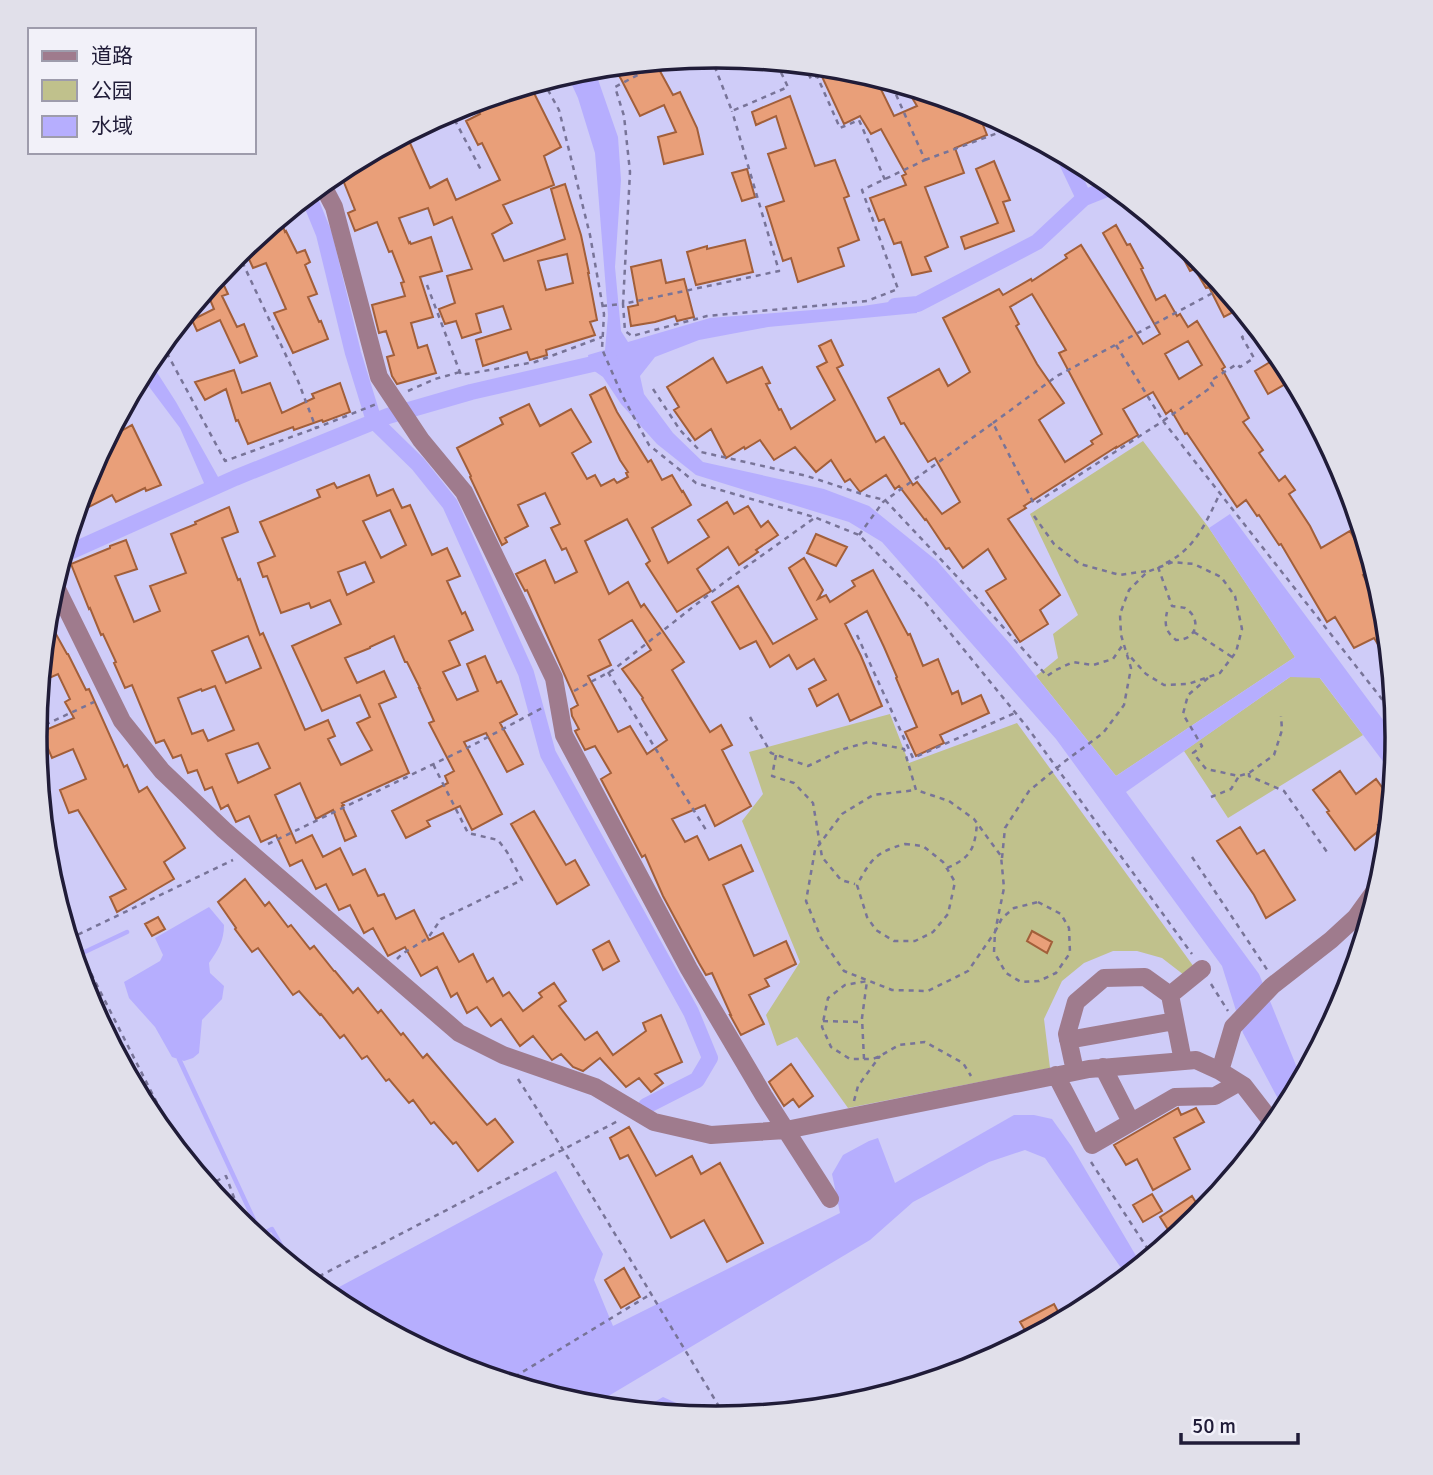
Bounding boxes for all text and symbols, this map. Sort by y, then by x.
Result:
legend [28,28,256,154]
text: 道路 [91,43,133,69]
text: 公园 [91,78,133,104]
text: 水域 [91,113,133,139]
scale bar [1181,1402,1298,1446]
text: 50 m [1192,1413,1236,1439]

